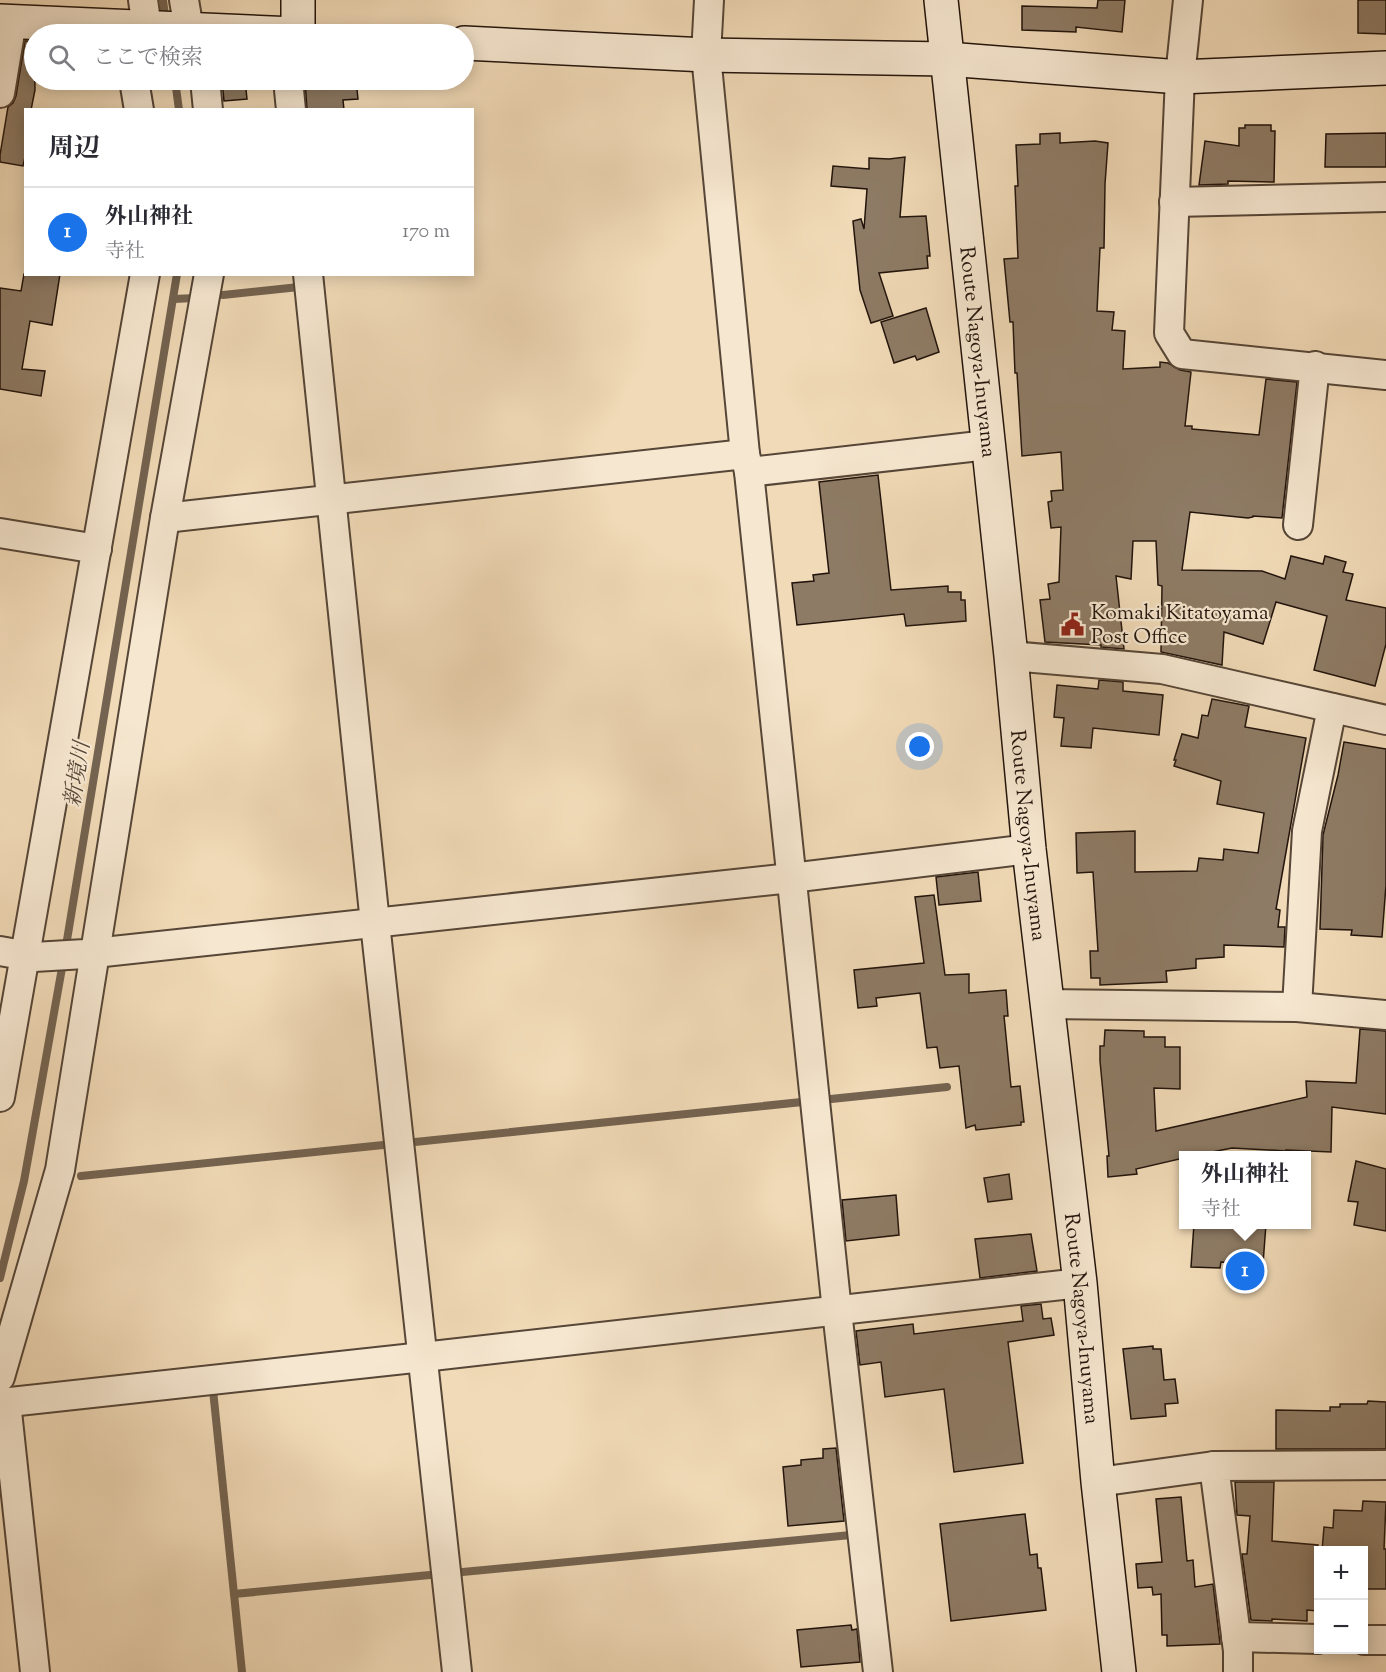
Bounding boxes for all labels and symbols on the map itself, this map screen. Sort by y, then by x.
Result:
street label: Route Nagoya-Inuyama [950,245,1003,460]
place label: Komaki Kitatoyama Post Office [1091,599,1269,653]
public building icon: Komaki Kitatoyama Post Office [1060,611,1086,637]
street label: Route Nagoya-Inuyama [1001,729,1053,943]
your location [905,732,934,761]
water label: 新境川 [58,737,100,810]
street label: Route Nagoya-Inuyama [1055,1211,1106,1426]
pin: 1 [1226,1248,1264,1294]

